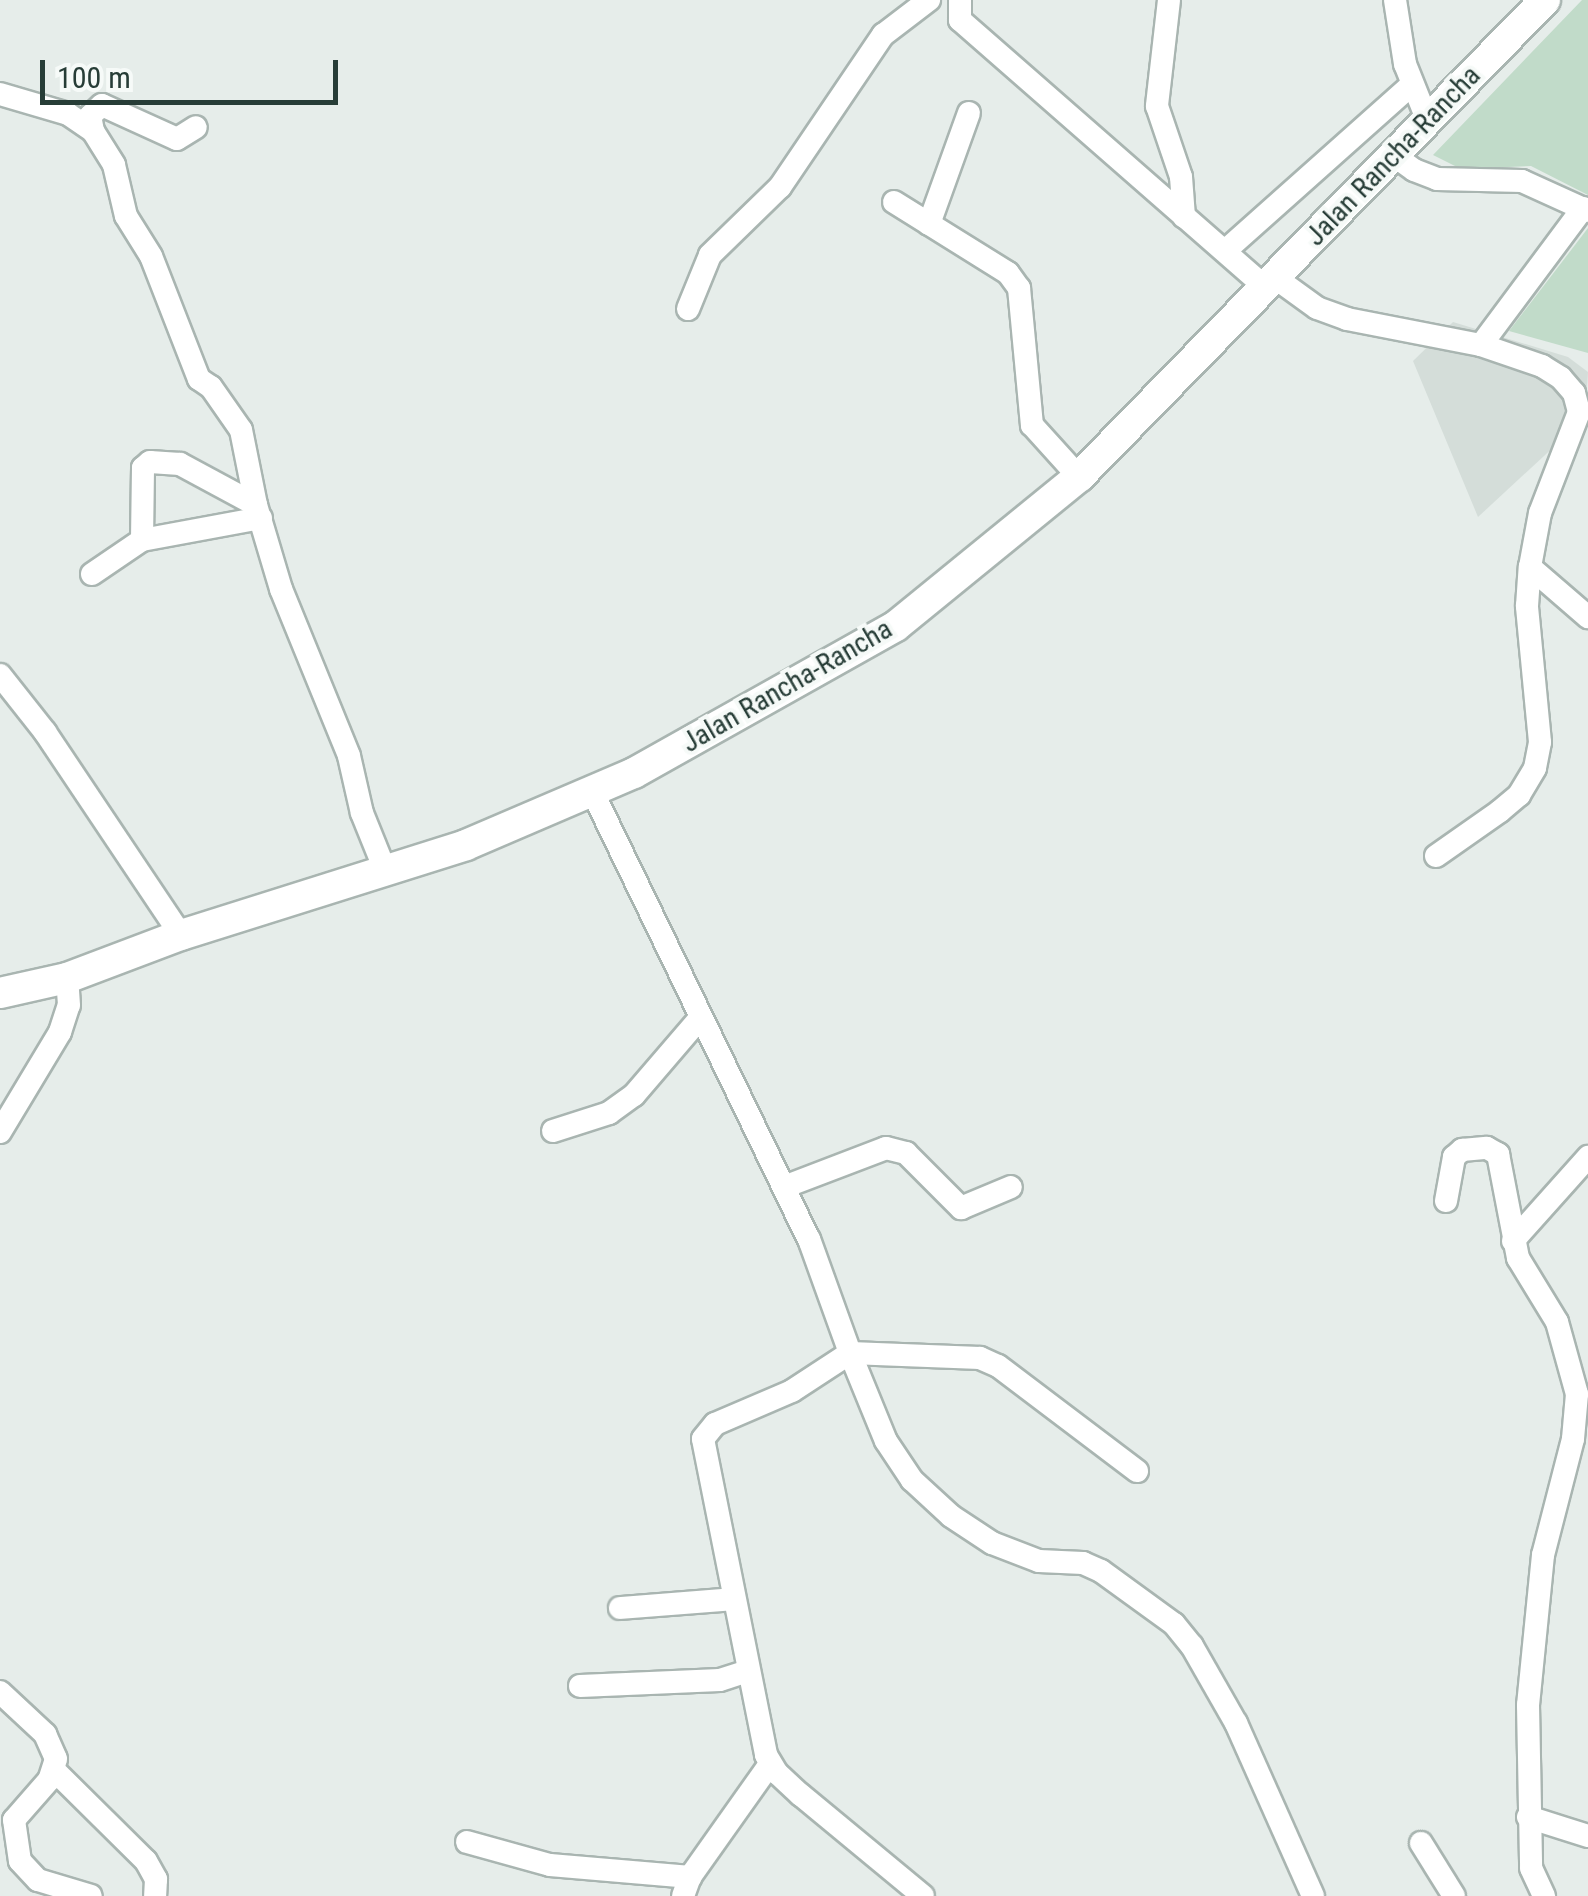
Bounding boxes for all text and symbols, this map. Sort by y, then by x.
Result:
scale bar [45,40,342,102]
street label: Jalan Rancha-Rancha [1299,59,1487,253]
text: 100 m [57,60,131,95]
street label: Jalan Rancha-Rancha [676,612,898,760]

